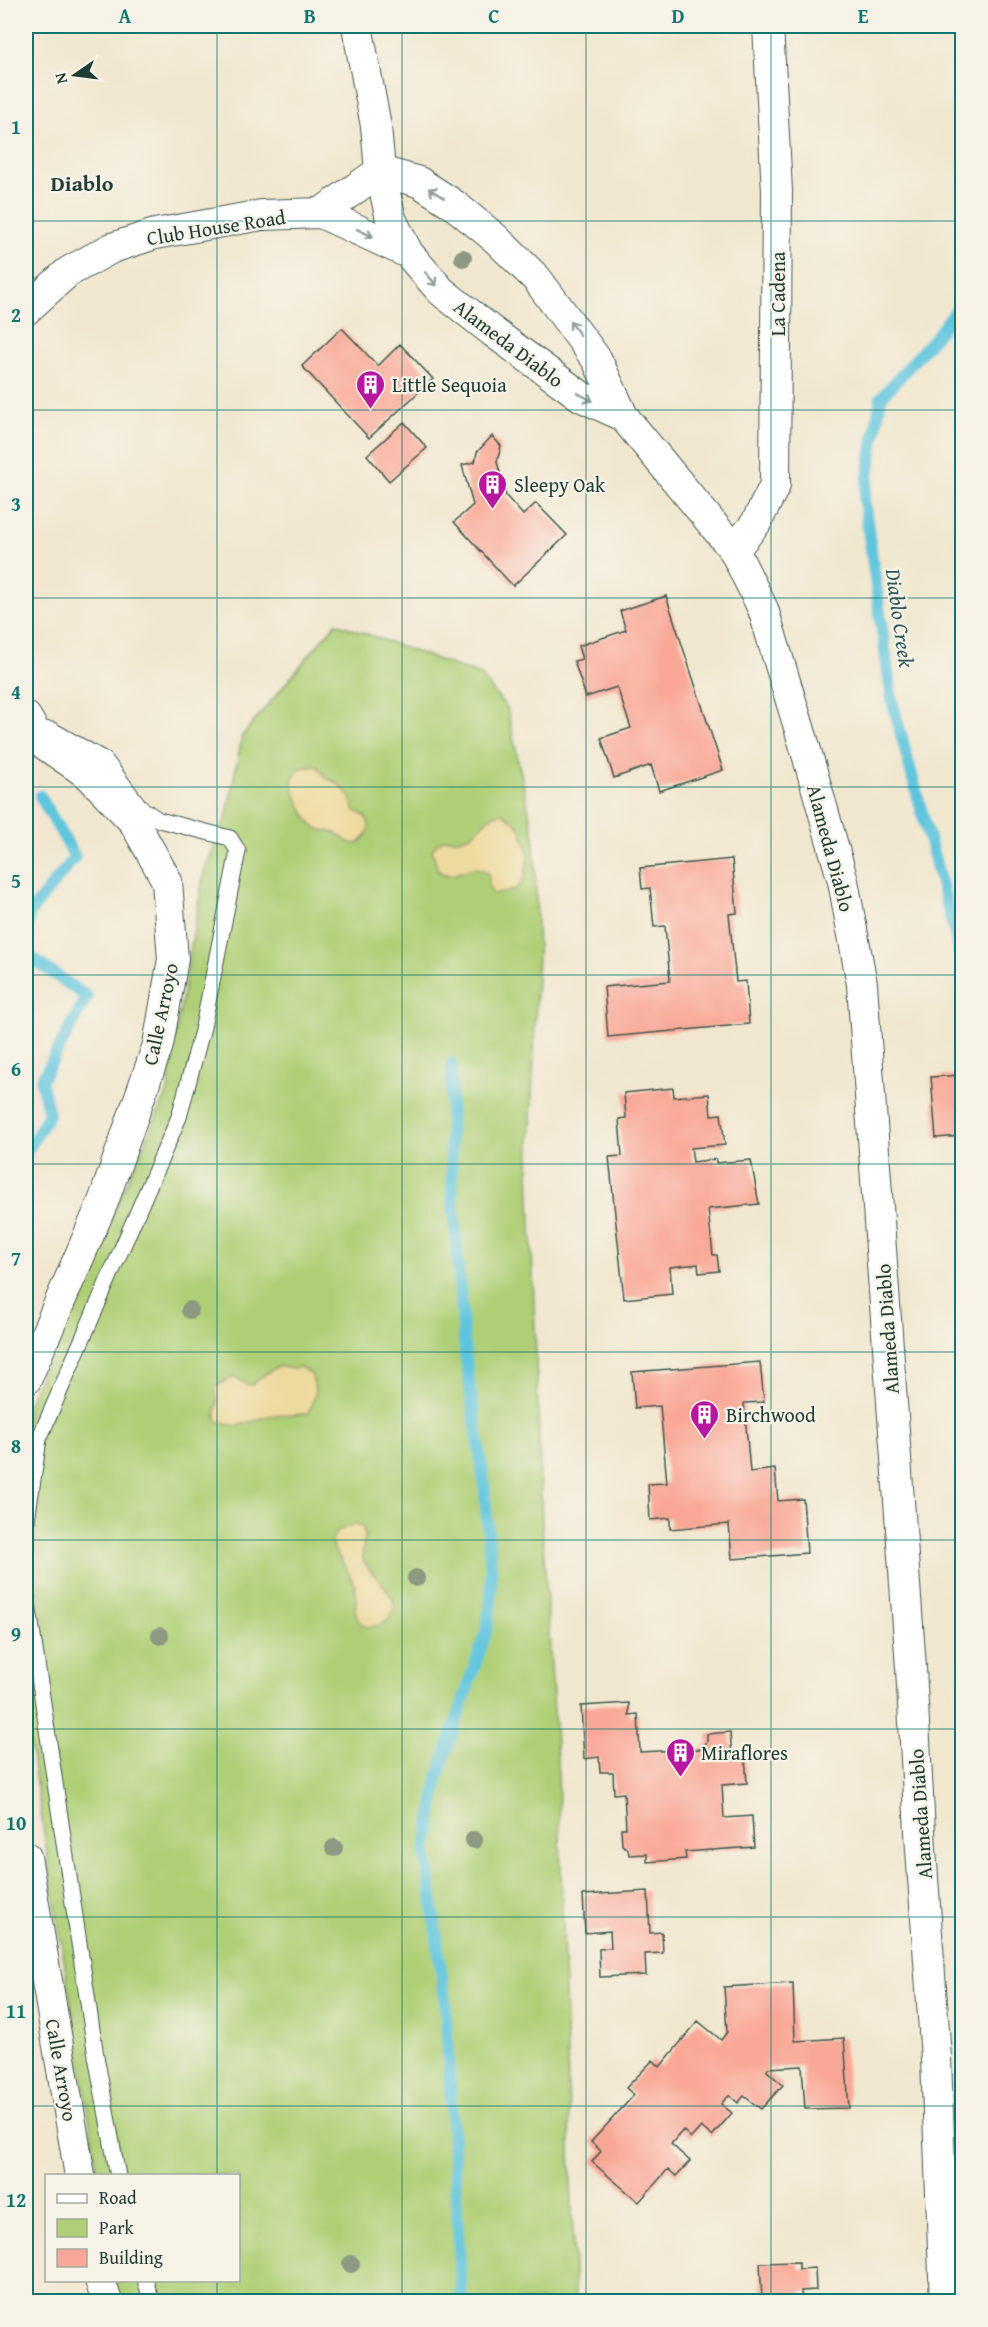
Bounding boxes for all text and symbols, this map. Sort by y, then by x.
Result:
text: A [119,1,132,30]
text: B [304,1,316,30]
text: C [488,1,500,30]
text: D [671,1,685,30]
text: E [858,1,869,30]
north arrow [45,45,105,105]
text: N [47,70,73,87]
text: 1 [11,112,21,141]
district label: Diablo [51,167,114,199]
one-way arrow [428,187,445,199]
street label: Club House Road [145,202,288,252]
one-way arrow [355,227,373,239]
street label: La Cadena [763,251,792,336]
one-way arrow [424,271,438,286]
street label: Alameda Diablo [448,292,570,394]
text: 2 [11,300,21,329]
one-way arrow [569,321,581,337]
building icon: Little Sequoia [355,368,387,410]
place label: Little Sequoia [392,370,507,399]
one-way arrow [576,391,593,403]
building icon: Sleepy Oak [477,468,509,510]
place label: Sleepy Oak [514,470,606,499]
text: 3 [11,489,21,518]
water label: Diablo Creek [878,566,922,670]
text: 4 [11,677,21,706]
street label: Alameda Diablo [800,781,862,915]
text: 5 [11,866,21,895]
street label: Calle Arroyo [135,960,185,1068]
text: 6 [11,1054,21,1083]
text: 7 [11,1243,21,1272]
street label: Alameda Diablo [868,1263,906,1395]
building icon: Birchwood [689,1398,721,1440]
place label: Birchwood [726,1400,816,1429]
text: 8 [11,1431,21,1460]
text: 9 [11,1619,21,1648]
building icon: Miraflores [664,1736,696,1778]
place label: Miraflores [701,1738,788,1767]
street label: Alameda Diablo [901,1748,939,1880]
text: 10 [6,1808,26,1837]
text: 11 [6,1996,26,2025]
street label: Calle Arroyo [39,2016,85,2124]
legend [45,2174,240,2282]
text: Road [99,2184,137,2211]
text: 12 [6,2185,26,2214]
text: Park [99,2214,135,2241]
text: Building [99,2244,163,2271]

